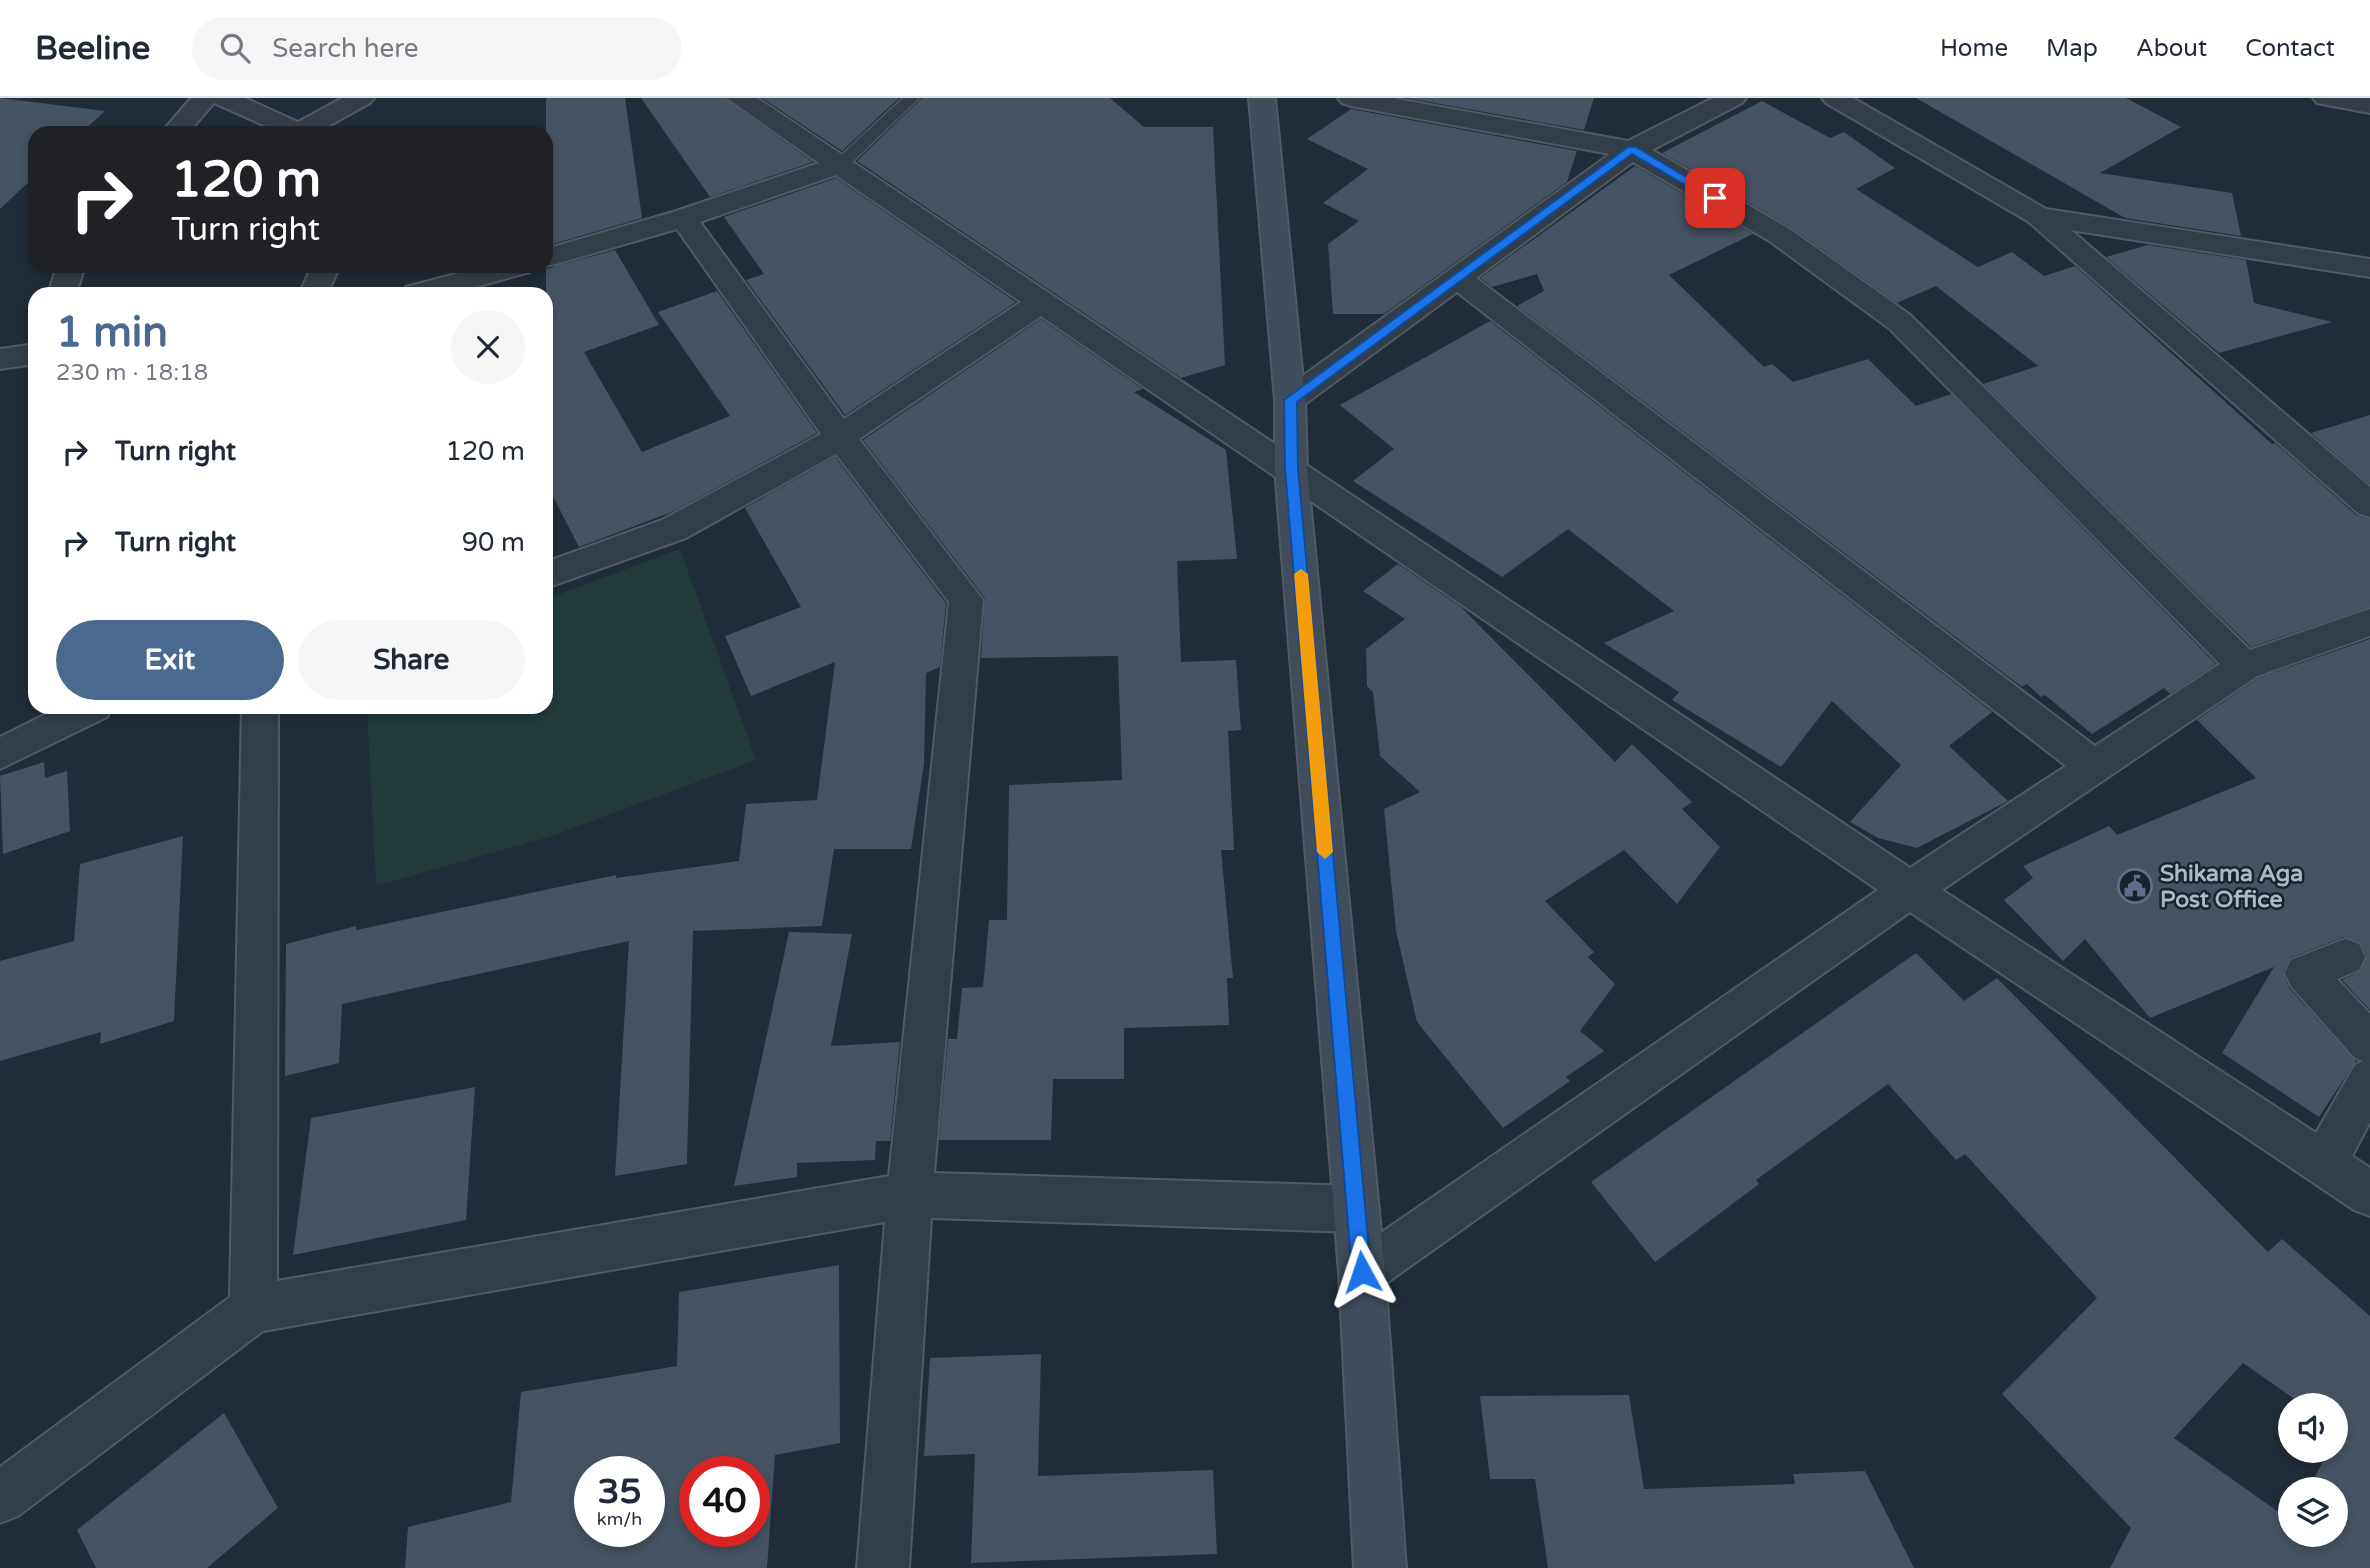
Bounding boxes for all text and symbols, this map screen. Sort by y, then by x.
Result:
search box [192,17,682,80]
text: Beeline [35,29,150,68]
icon: search [216,29,254,67]
text: Search here [272,33,418,64]
text: Home [1940,34,2008,63]
text: Map [2046,34,2098,63]
text: About [2136,34,2207,63]
text: Contact [2245,34,2335,63]
text: 120 m [171,151,321,210]
icon: right [56,154,147,245]
pin [1685,168,1745,228]
icon: arrive [1696,179,1734,217]
text: Turn right [171,211,320,249]
text: 1 min [56,307,168,358]
button: close [451,310,525,384]
text: 230 m · 18:18 [56,359,208,387]
icon: right [56,433,94,471]
text: Turn right [115,436,236,467]
text: 120 m [445,436,525,467]
icon: right [56,524,94,562]
text: Turn right [115,527,236,558]
text: 90 m [462,527,525,558]
button: Exit [56,620,284,700]
button: Share [298,620,525,700]
place label: Shikama Aga Post Office [2160,860,2303,914]
public building icon: Shikama Aga Post Office [2116,867,2154,905]
position arrow [1325,1235,1399,1309]
map controls [2278,1393,2348,1547]
button: sound [2278,1393,2348,1463]
speed limit sign: 40 [679,1456,770,1547]
text: 35 [598,1471,641,1513]
button: layers [2278,1477,2348,1547]
text: km/h [597,1508,642,1530]

